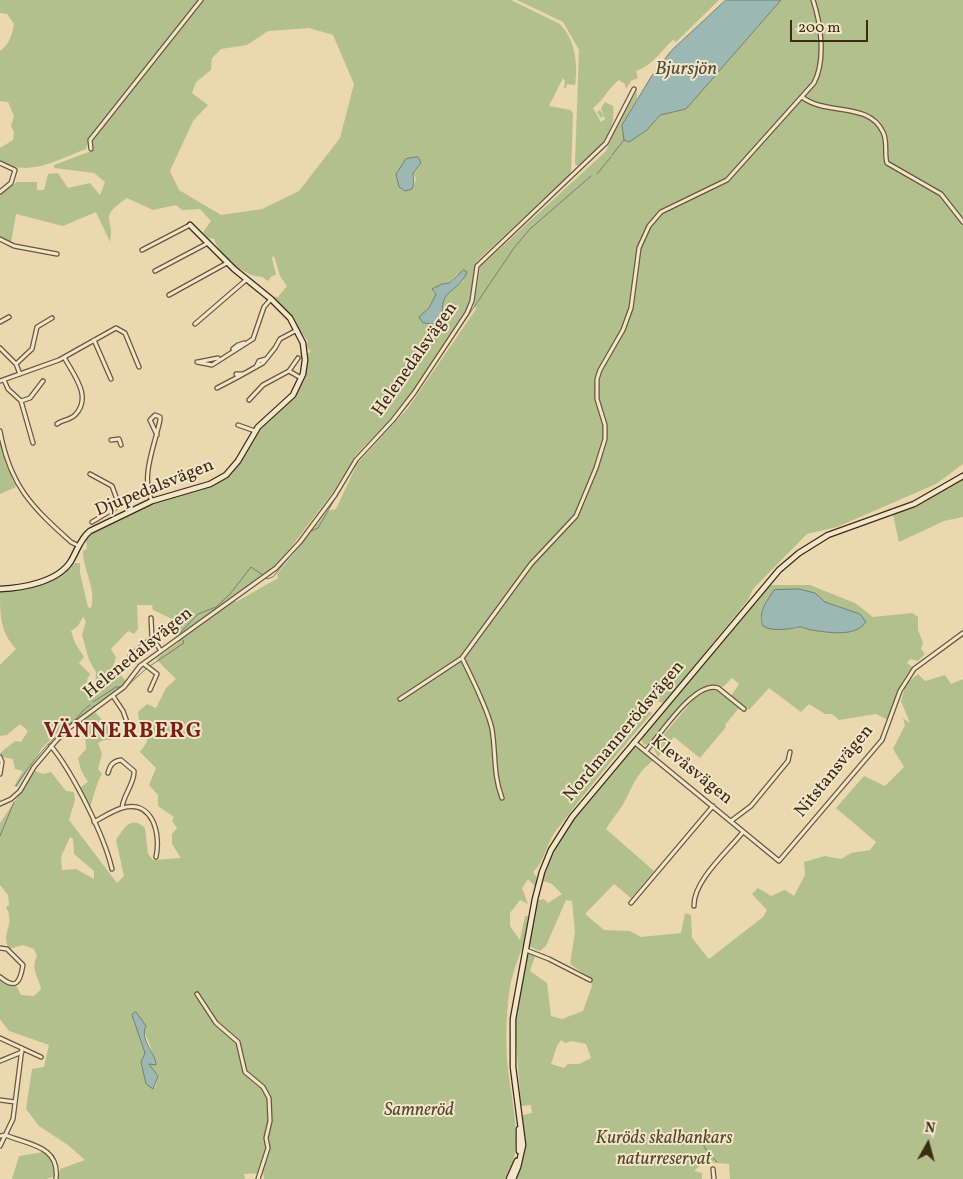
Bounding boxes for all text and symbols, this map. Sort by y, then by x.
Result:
scale bar [793,10,870,42]
text: 200 m [798,18,841,39]
water label: Bjursjön [655,60,717,82]
street label: Helenedalsvägen [369,299,463,421]
street label: Djupedalsvägen [93,455,217,523]
street label: Helenedalsvägen [80,603,198,705]
street label: Nordmannerödsvägen [560,657,690,807]
district label: VÄNNERBERG [42,720,204,746]
street label: Nitstansvägen [791,721,879,823]
street label: Klevåsvägen [646,732,736,810]
park label: Samneröd [384,1101,454,1123]
north arrow [903,1119,953,1169]
text: N [924,1119,936,1139]
park label: Kuröds skalbankars naturreservat [595,1129,733,1172]

